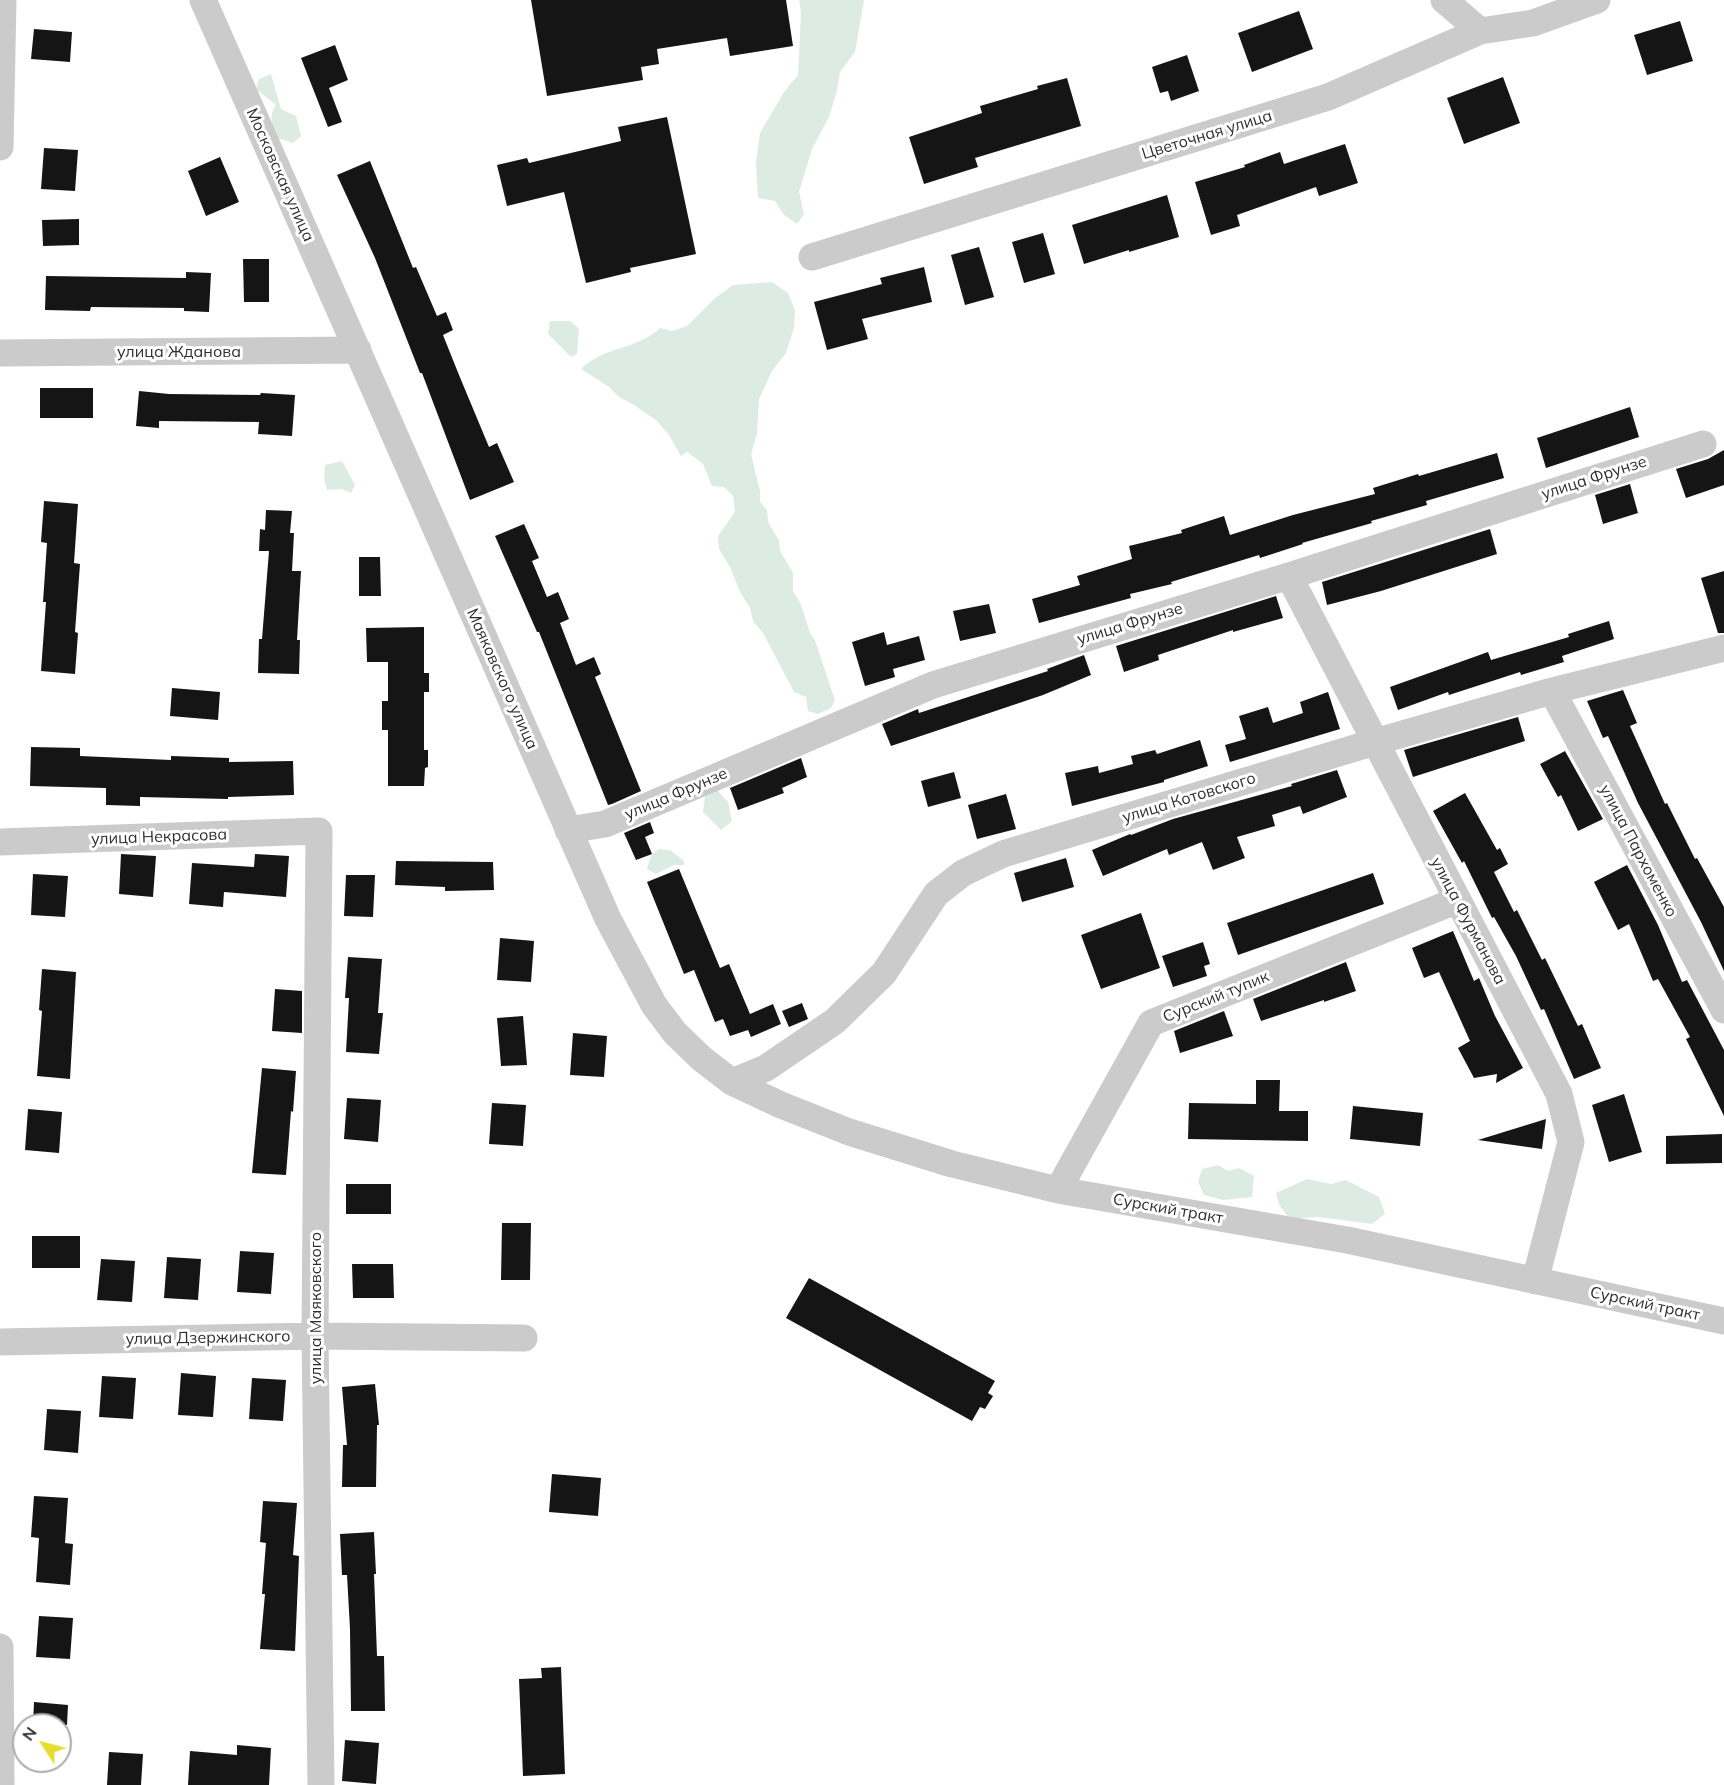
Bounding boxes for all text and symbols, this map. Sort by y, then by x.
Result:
street label: Московская улица [242,105,318,245]
street label: Цветочная улица [1140,106,1274,164]
street label: улица Жданова [117,342,241,362]
street label: улица Фрунзе [1539,452,1649,504]
street label: улица Фрунзе [1075,599,1185,649]
street label: Маяковского улица [462,606,542,752]
street label: улица Фрунзе [622,764,730,824]
street label: улица Котовского [1120,769,1258,827]
street label: улица Пархоменко [1595,781,1681,921]
street label: улица Некрасова [91,825,227,849]
street label: улица Фурманова [1426,854,1510,988]
street label: Сурский тупик [1160,967,1272,1027]
street label: Сурский тракт [1111,1190,1225,1228]
street label: улица Маяковского [306,1232,326,1384]
street label: Сурский тракт [1588,1283,1702,1325]
street label: улица Дзержинского [125,1327,291,1349]
north arrow [12,1713,72,1773]
text: N [17,1723,41,1744]

